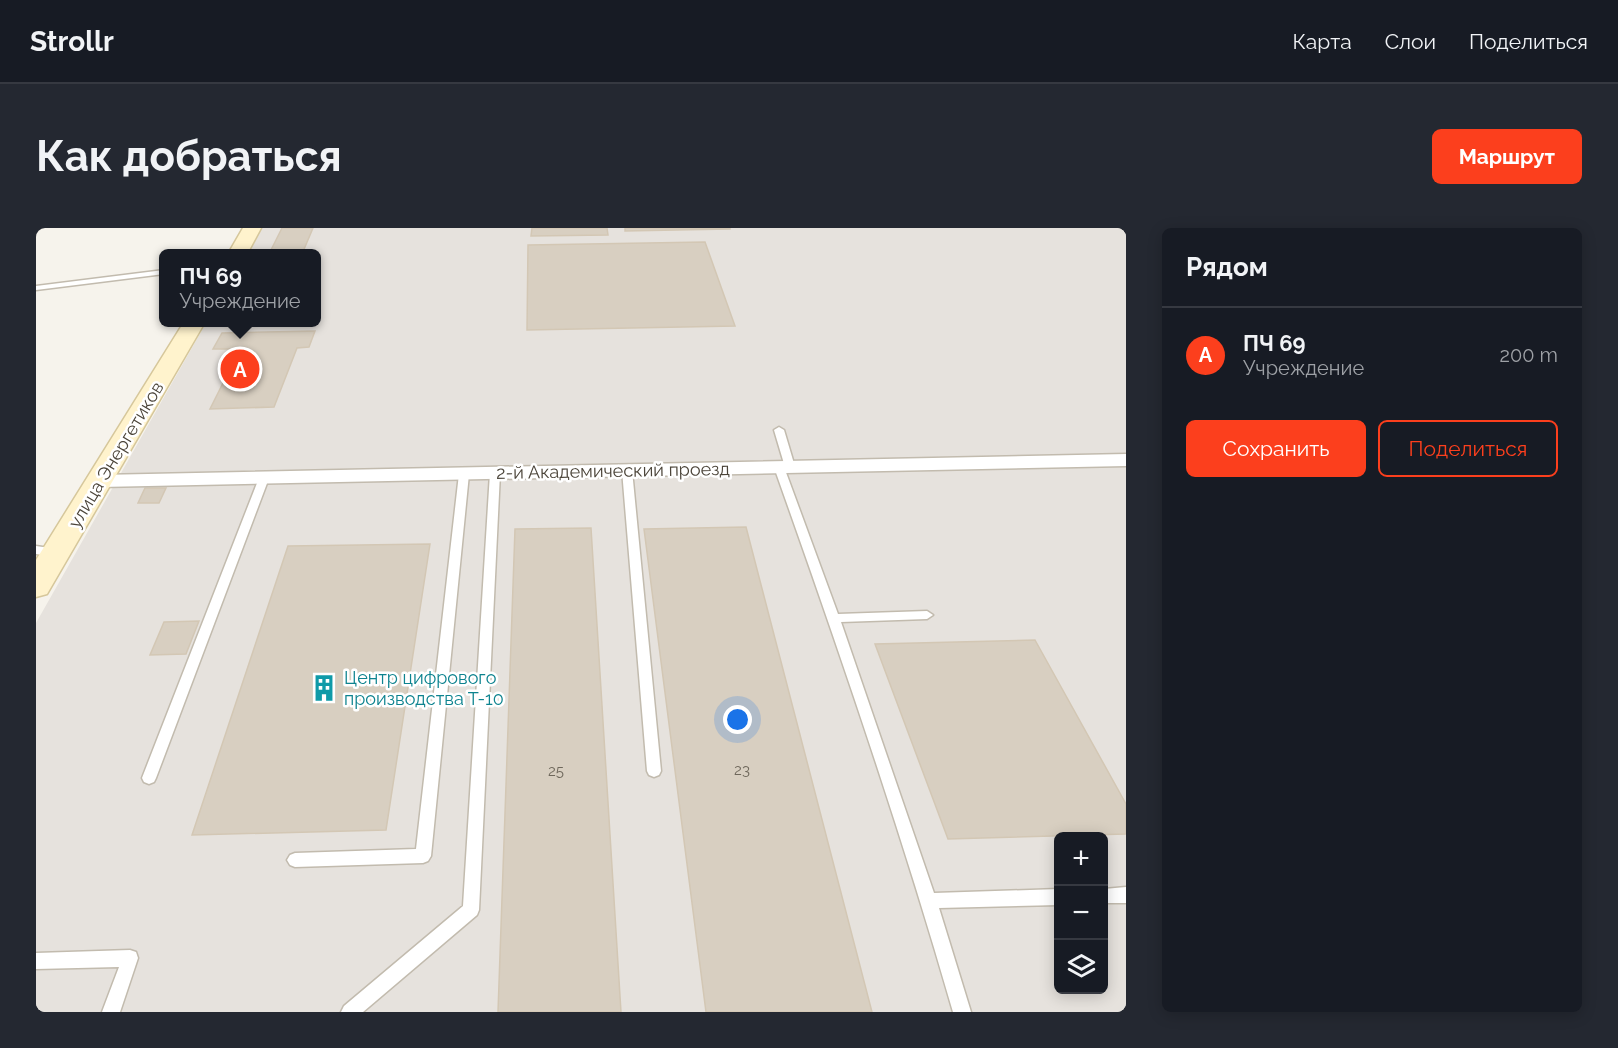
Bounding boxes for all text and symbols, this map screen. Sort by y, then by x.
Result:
text: Strollr [30,25,114,58]
text: Карта [1293,29,1352,54]
text: Слои [1385,29,1436,54]
text: Поделиться [1469,29,1588,54]
button: Маршрут [1432,129,1582,184]
text: Как добраться [36,132,342,181]
popup [159,249,321,327]
text: Рядом [1186,252,1268,282]
text: ПЧ 69 [179,263,242,289]
text: Учреждение [179,289,301,313]
text: ПЧ 69 [1243,330,1305,356]
text: A [1199,343,1212,367]
text: 200 m [1500,343,1558,367]
pin: A [220,346,260,392]
text: Учреждение [1243,356,1364,380]
street label: улица Энергетиков [64,378,168,532]
button: Сохранить [1186,420,1366,477]
button: Поделиться [1378,420,1558,477]
street label: 2-й Академический проезд [496,458,730,483]
place label: Центр цифрового производства Т-10 [344,667,504,709]
building icon: Центр цифрового производства Т-10 [309,673,339,703]
your location [723,705,752,734]
house number: 23 [734,761,750,779]
house number: 25 [548,762,564,780]
map controls [1054,832,1108,994]
button: + [1054,832,1108,886]
button: − [1054,886,1108,940]
button: layers [1054,940,1108,994]

